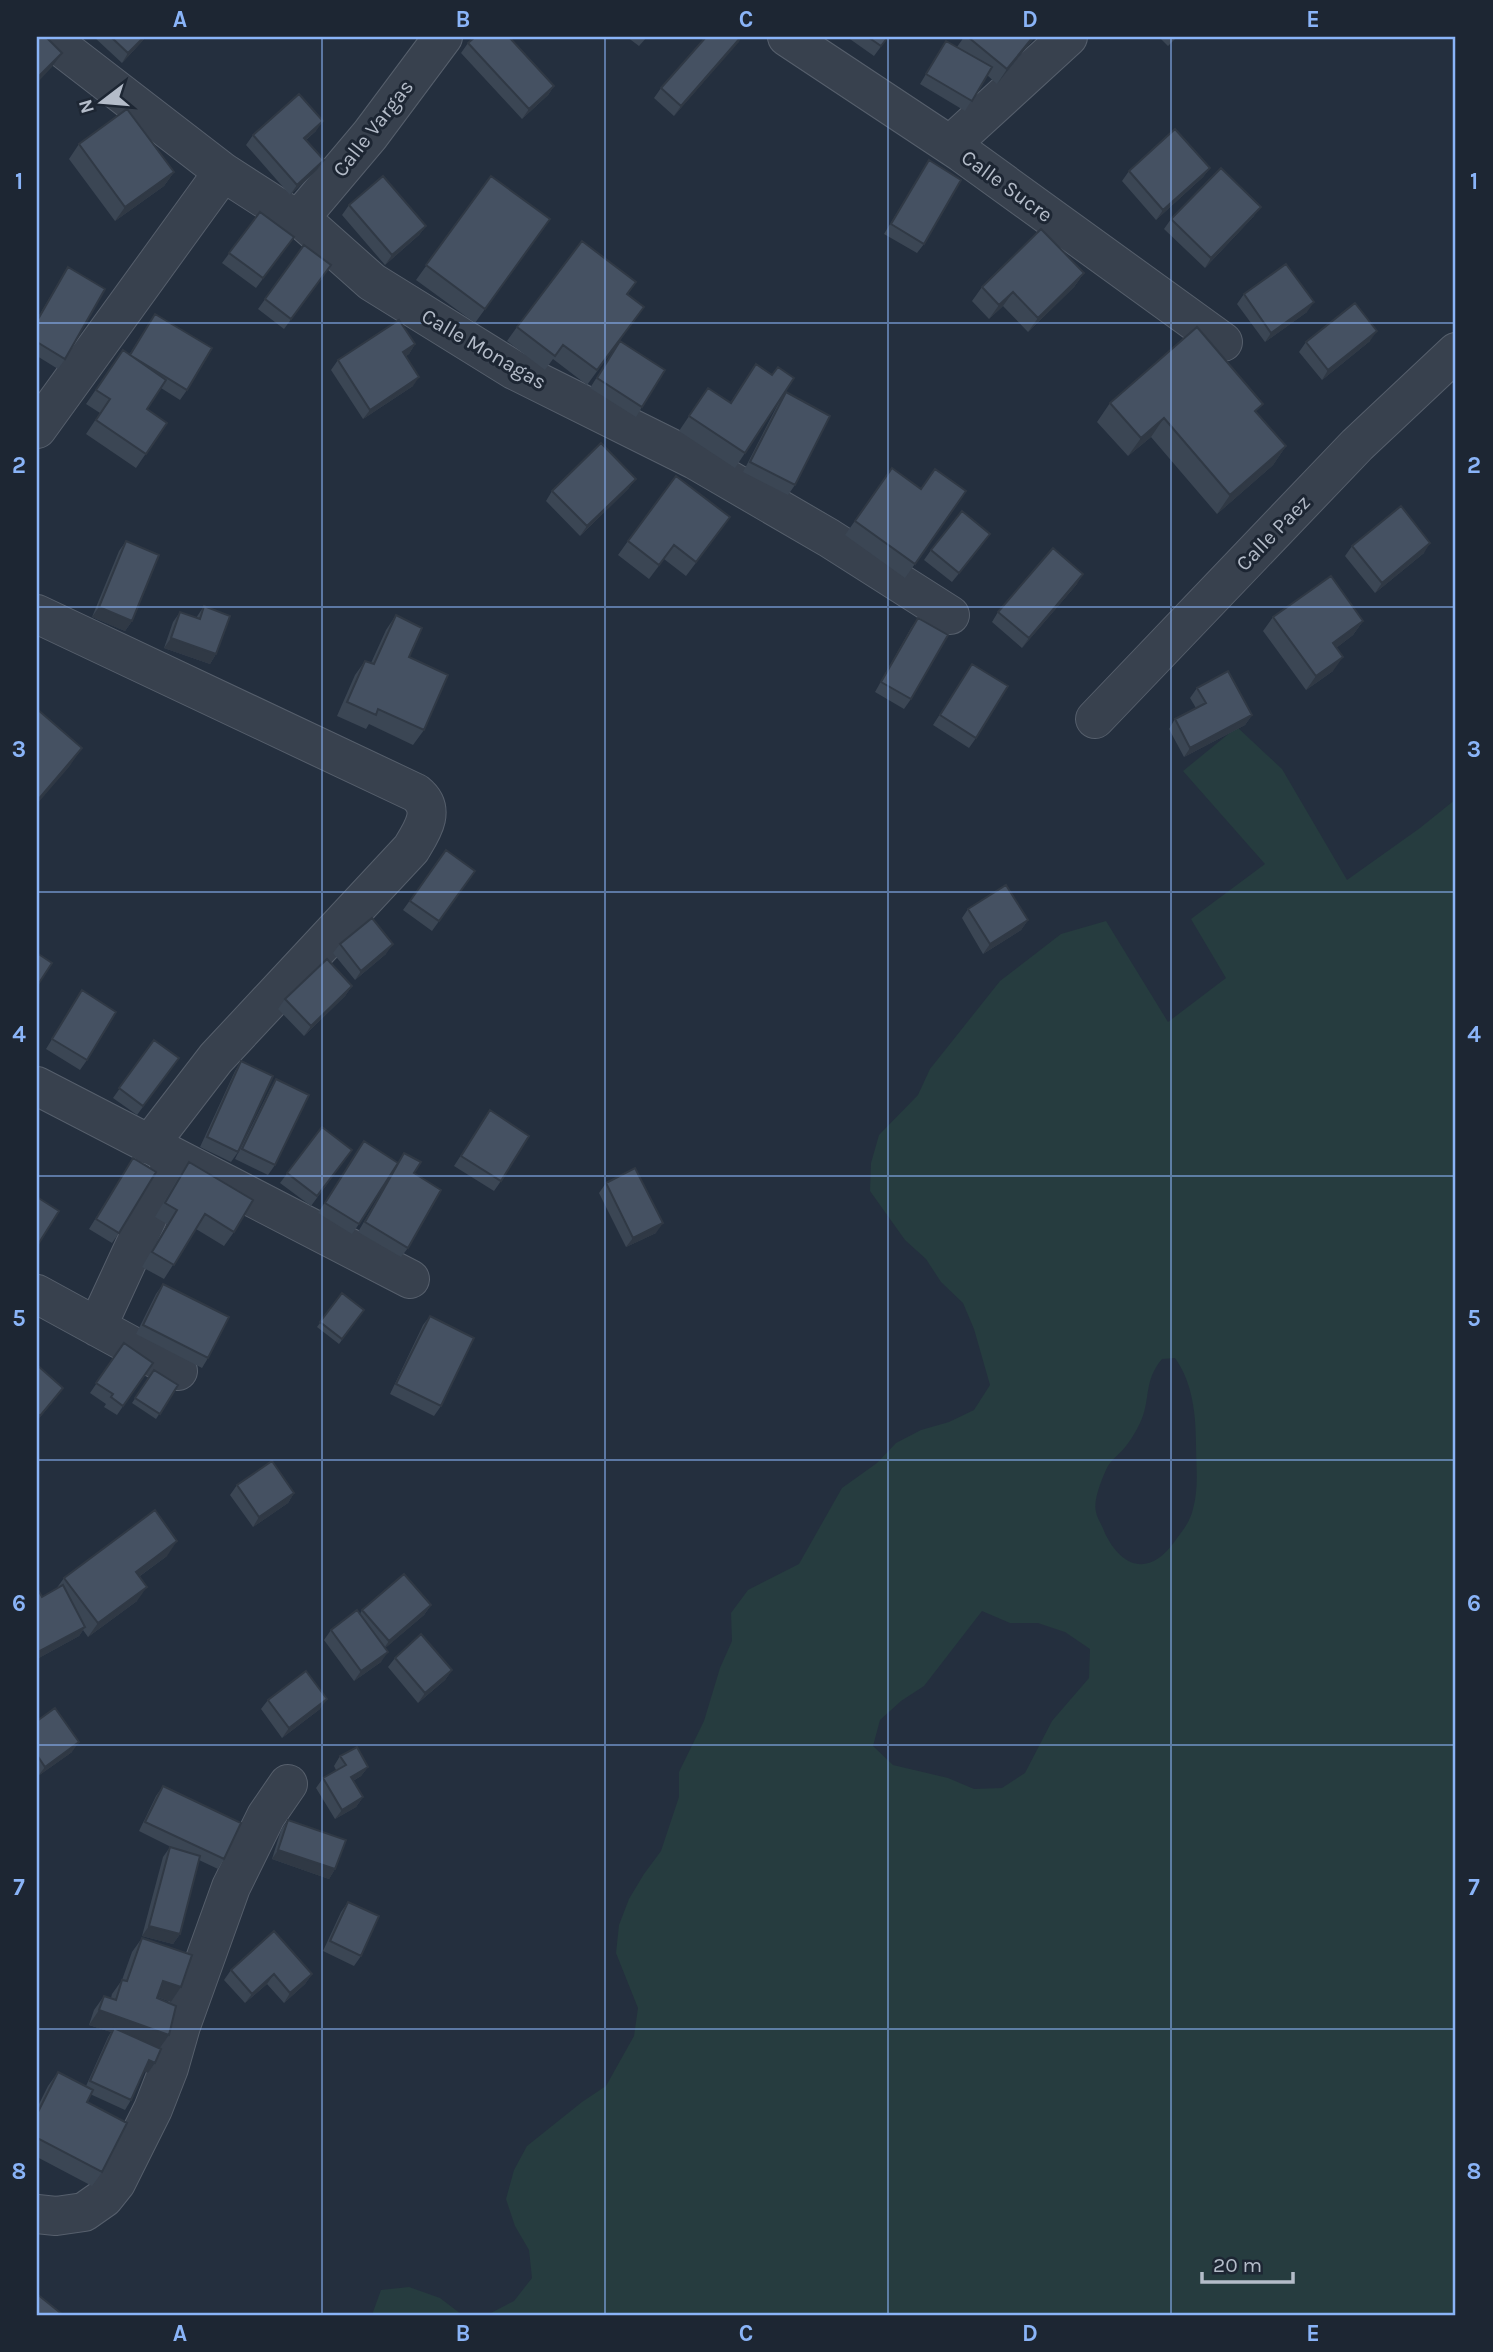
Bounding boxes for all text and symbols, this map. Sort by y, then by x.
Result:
text: A [173,6,187,33]
text: B [456,6,470,33]
text: C [739,6,753,33]
text: D [1022,6,1038,33]
text: E [1306,6,1320,33]
north arrow [66,66,136,136]
street label: Calle Vargas [328,75,418,181]
text: N [74,97,99,116]
street label: Calle Sucre [957,145,1057,227]
text: 1 [15,168,23,195]
text: 1 [1470,168,1478,195]
street label: Calle Monagas [417,304,551,394]
text: 2 [12,452,26,479]
text: 2 [1467,452,1481,479]
street label: Calle Paez [1231,490,1315,576]
text: 3 [12,736,26,763]
text: 3 [1467,736,1481,763]
text: 4 [12,1021,26,1048]
text: 4 [1467,1021,1481,1048]
text: 5 [12,1305,26,1332]
text: 5 [1467,1305,1481,1332]
text: 6 [12,1590,26,1617]
text: 6 [1467,1590,1481,1617]
text: 7 [13,1874,25,1901]
text: 7 [1468,1874,1480,1901]
text: 8 [12,2158,26,2185]
text: 8 [1467,2158,1481,2185]
scale bar [1202,2240,1294,2284]
text: 20 m [1213,2253,1262,2277]
text: A [173,2320,187,2347]
text: B [456,2320,470,2347]
text: C [739,2320,753,2347]
text: D [1022,2320,1038,2347]
text: E [1306,2320,1320,2347]

